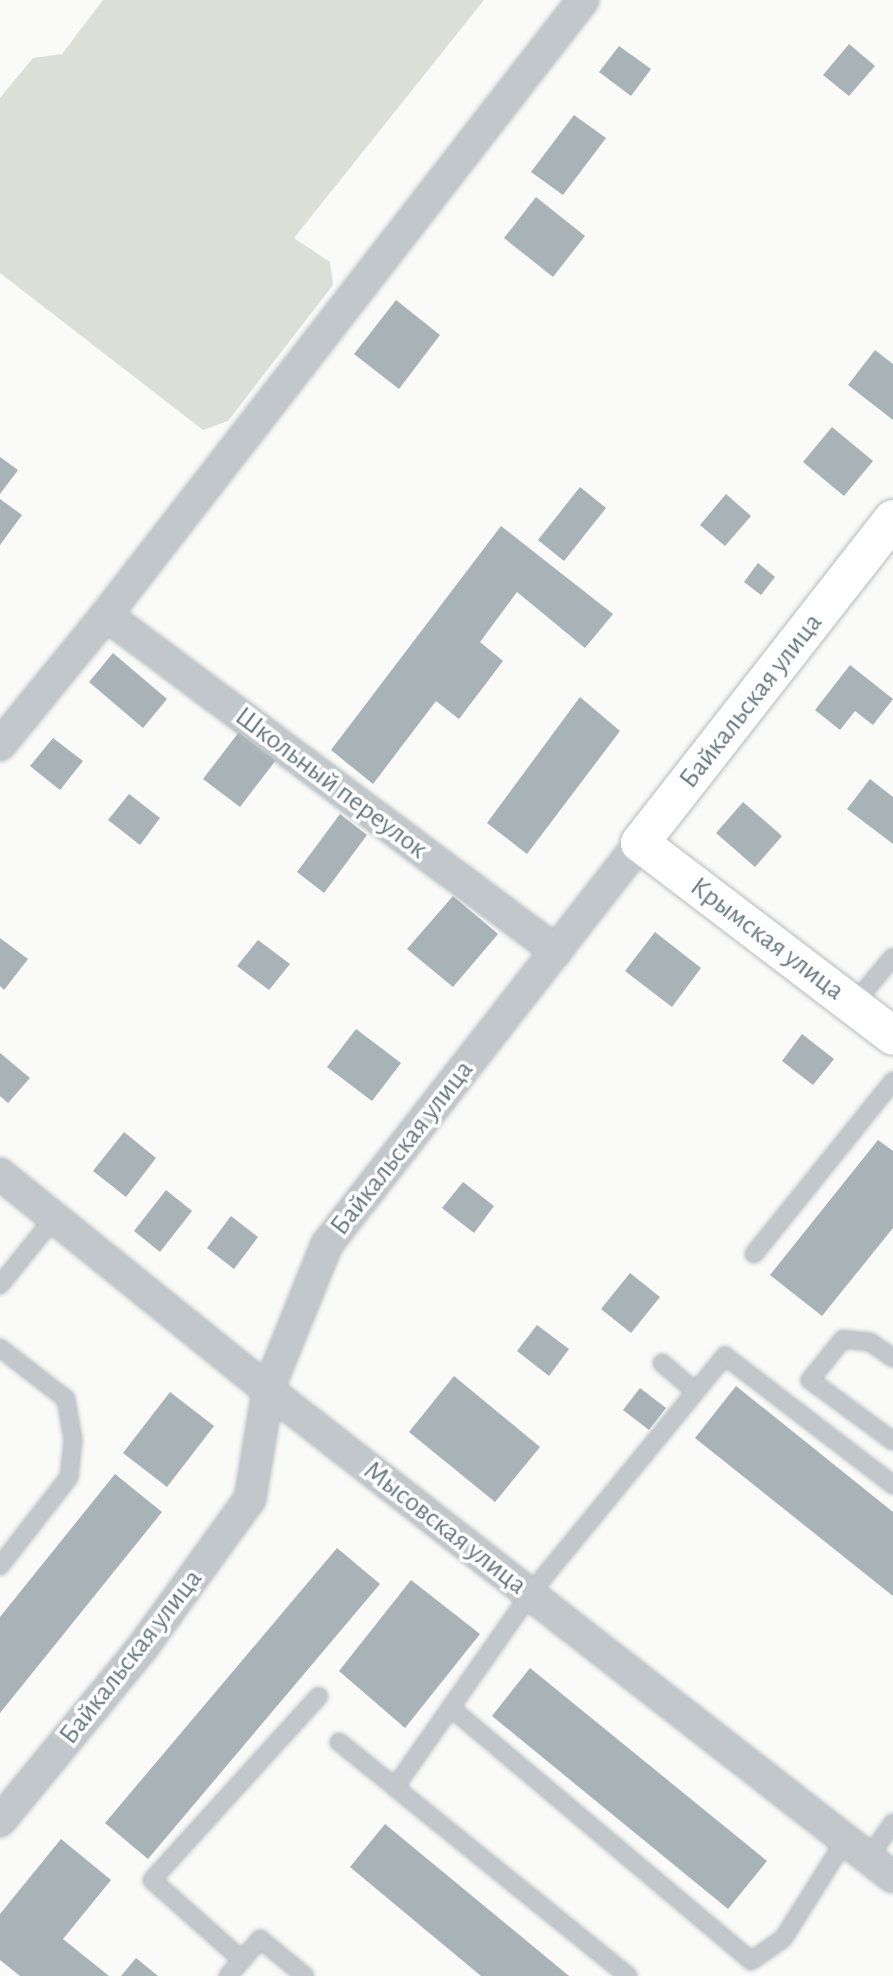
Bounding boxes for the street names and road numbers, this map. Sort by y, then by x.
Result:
street label: Байкальская улица [672,607,830,795]
street label: Школьный переулок [228,700,434,866]
street label: Крымская улица [683,870,851,1008]
street label: Байкальская улица [323,1054,481,1242]
street label: Мысовская улица [357,1454,533,1602]
street label: Байкальская улица [52,1563,210,1751]

